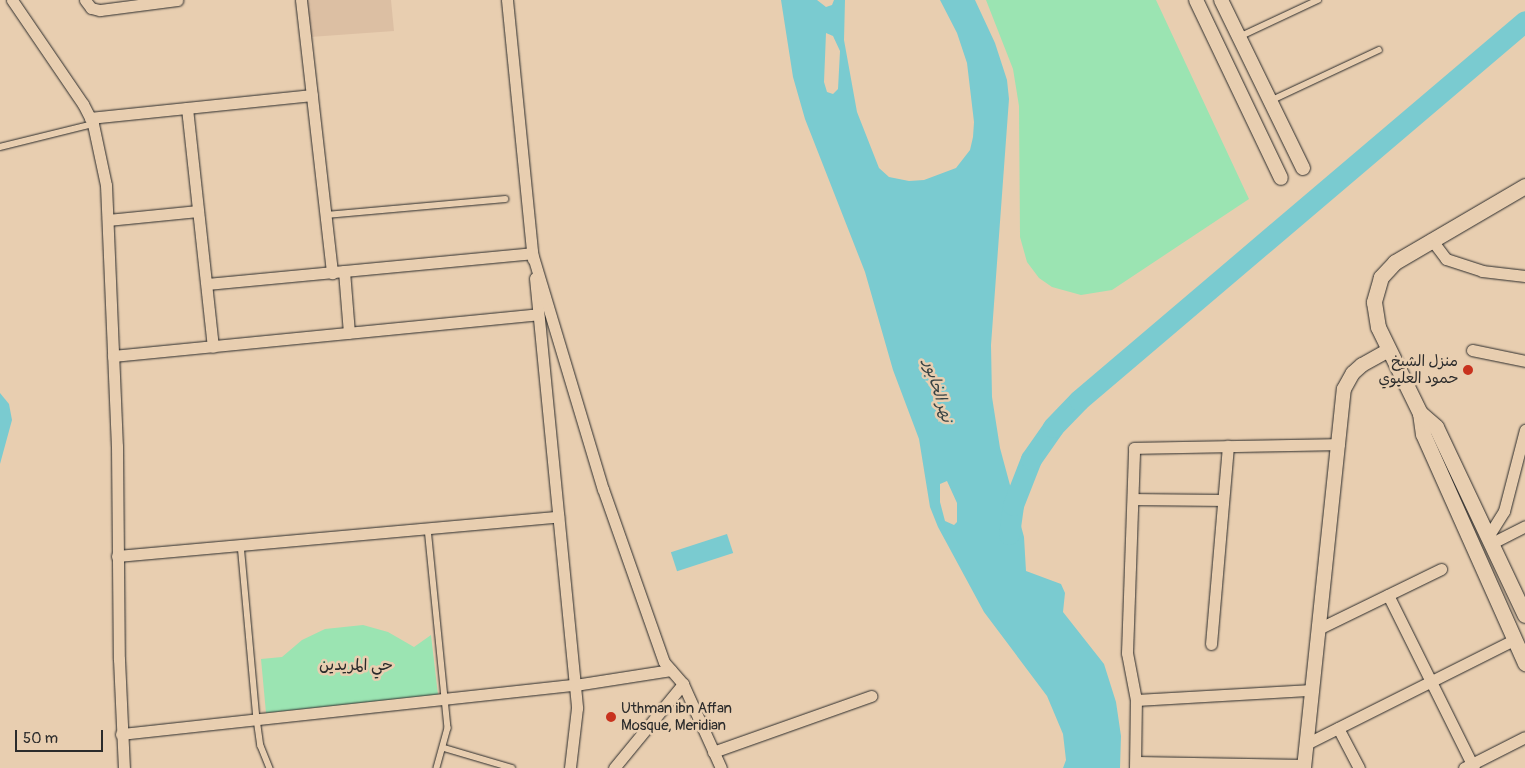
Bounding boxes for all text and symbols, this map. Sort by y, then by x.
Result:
place label: منزل الشيخ حمود العليوي [1378,352,1458,387]
water label: نهر الخابور [919,357,957,425]
marker: منزل الشيخ حمود العليوي [1462,364,1474,376]
district label: حي المريدين [319,655,393,675]
place label: Uthman ibn Affan Mosque, Meridian [621,699,732,734]
marker: Uthman ibn Affan Mosque, Meridian [605,711,617,723]
scale bar [18,720,105,752]
text: 50 m [23,729,58,748]

